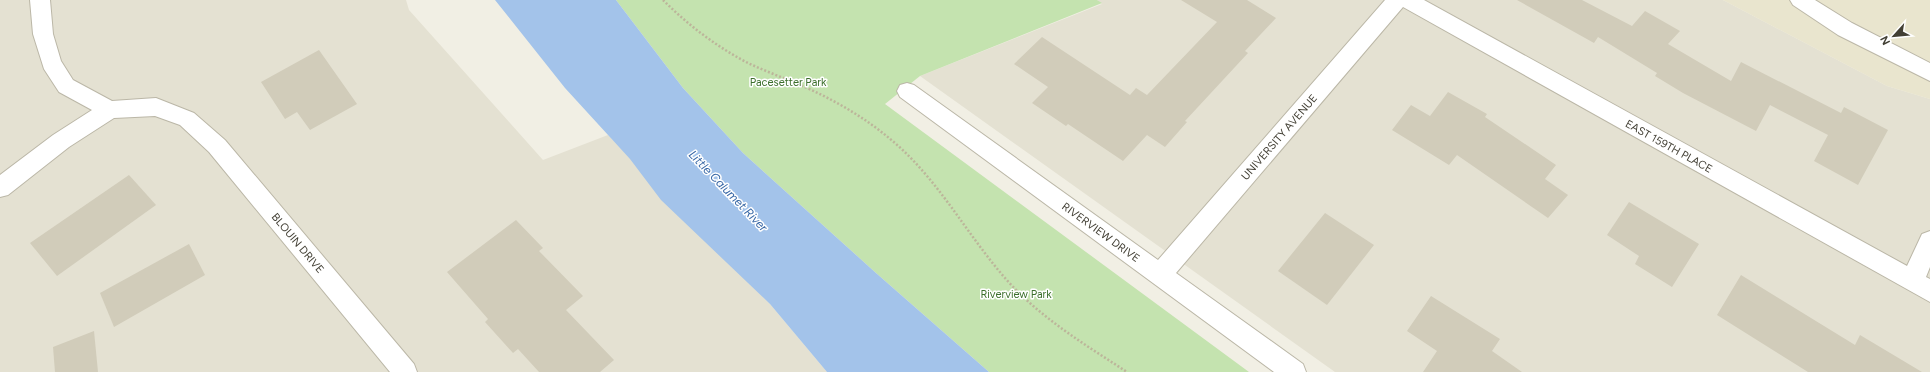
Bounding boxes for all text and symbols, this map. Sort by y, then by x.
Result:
north arrow [1874,16,1914,56]
text: N [1878,34,1893,47]
park label: Pacesetter Park [750,76,827,89]
street label: UNIVERSITY AVENUE [1239,92,1320,183]
street label: EAST 159TH PLACE [1623,117,1714,176]
water label: Little Calumet River [686,148,771,235]
street label: RIVERVIEW DRIVE [1059,200,1142,265]
street label: BLOUIN DRIVE [269,211,326,276]
park label: Riverview Park [980,288,1052,301]

